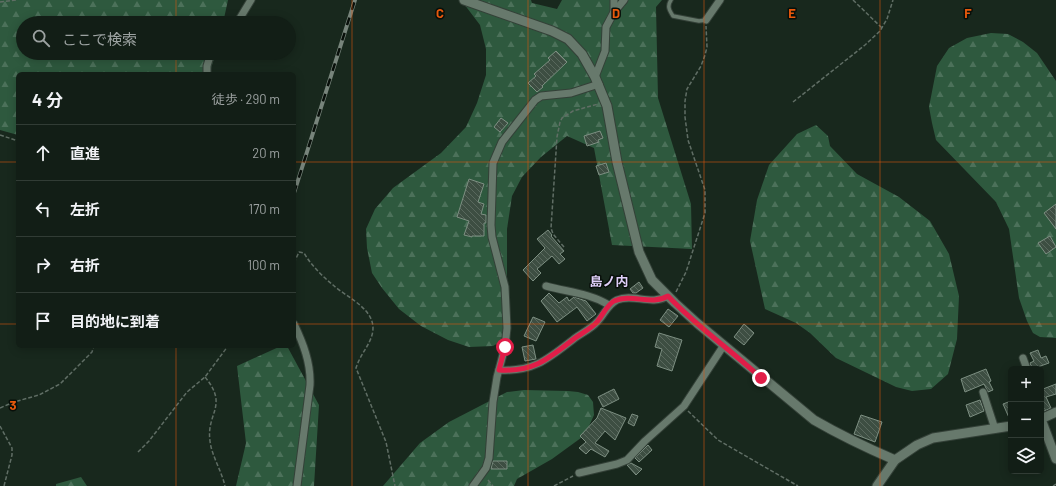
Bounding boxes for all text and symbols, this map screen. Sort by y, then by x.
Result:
text: C [436,5,444,21]
text: D [612,5,620,21]
text: E [788,5,796,21]
text: F [964,5,972,21]
search box [16,16,296,60]
icon: search [30,27,52,49]
text: ここで検索 [62,30,137,48]
text: 4 分 [32,89,63,109]
text: 徒歩 · 290 m [212,91,280,107]
icon: ahead [32,142,54,164]
text: 直進 [70,144,100,162]
text: 20 m [252,145,280,161]
icon: left [32,198,54,220]
text: 左折 [70,200,100,218]
text: 170 m [249,201,280,217]
icon: right [32,254,54,276]
text: 右折 [70,256,100,274]
text: 100 m [247,257,280,273]
district label: 島ノ内 [589,273,629,289]
icon: arrive [32,310,54,332]
text: 目的地に到着 [70,312,160,330]
route start [496,338,514,356]
map controls [1008,366,1044,474]
button: + [1008,366,1044,402]
route end [752,369,770,387]
text: 3 [9,397,17,413]
button: − [1008,402,1044,438]
button: layers [1008,438,1044,474]

